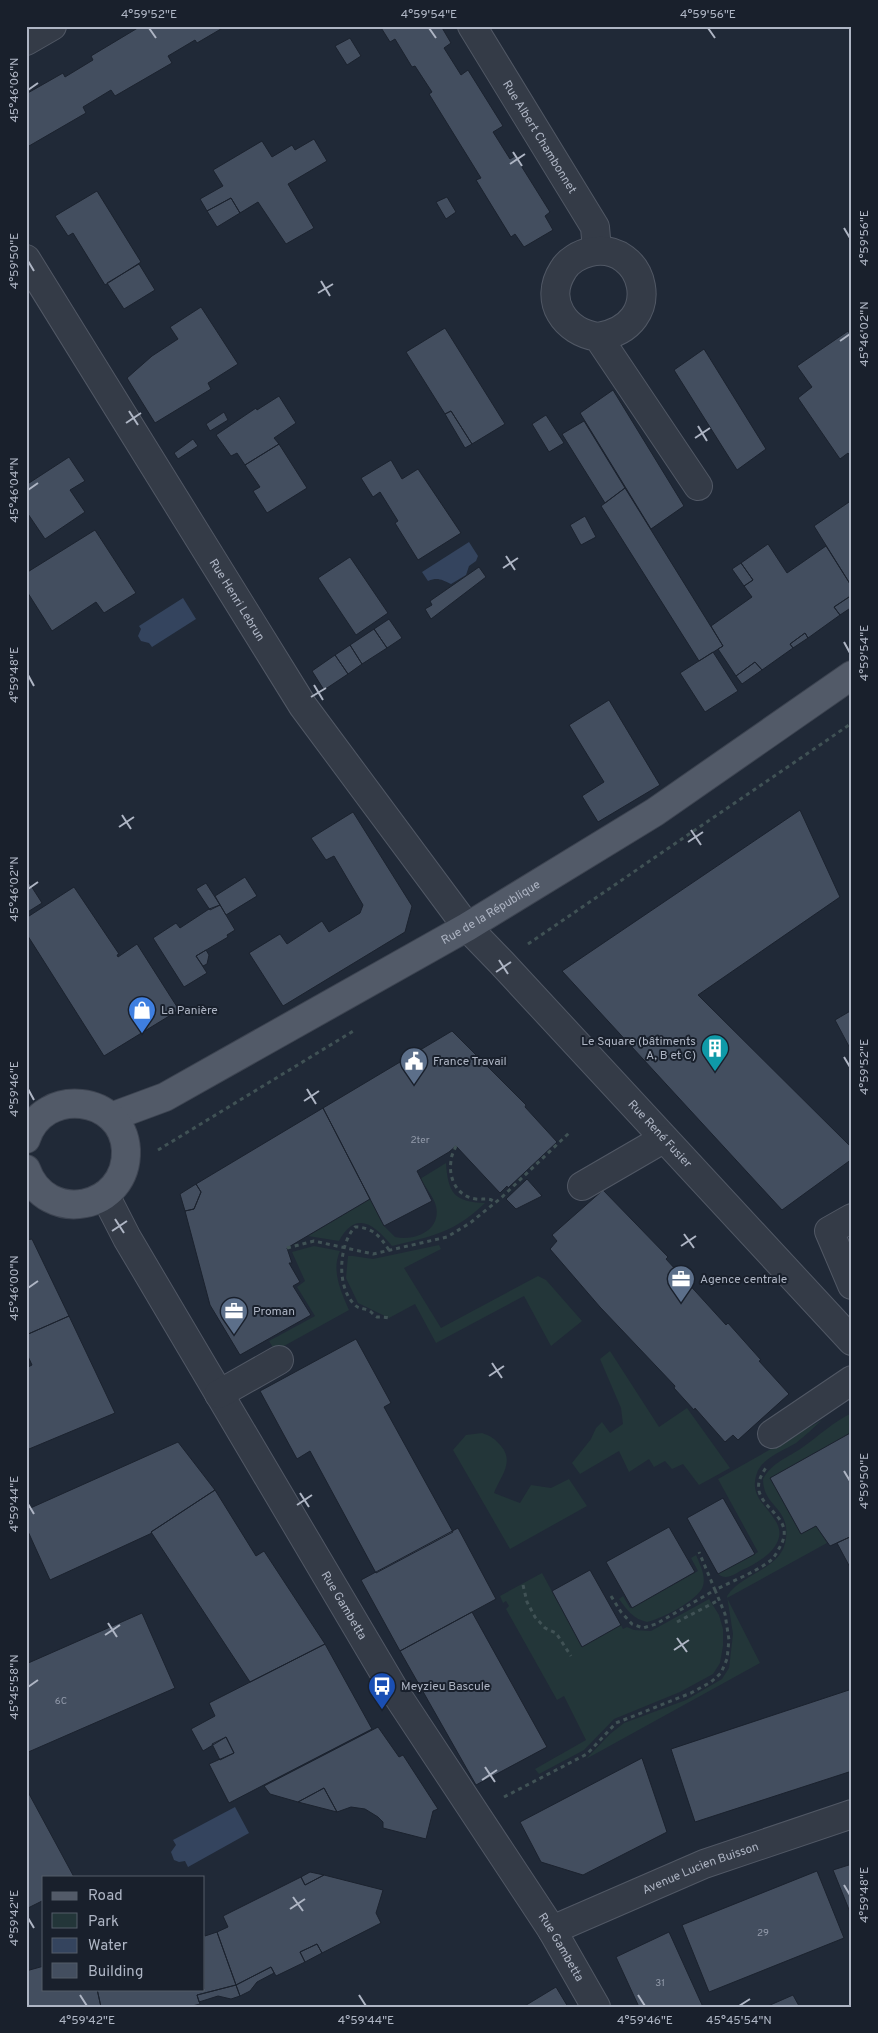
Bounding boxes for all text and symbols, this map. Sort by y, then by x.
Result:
text: 4°59'52"E [121,7,177,23]
text: 4°59'54"E [401,7,457,23]
text: 4°59'56"E [680,7,736,23]
text: 45°46'06"N [7,57,23,123]
street label: Rue Albert Chambonnet [498,78,580,197]
text: 4°59'56"E [857,210,873,266]
text: 4°59'50"E [7,233,23,289]
text: 45°46'02"N [857,301,873,367]
text: 45°46'04"N [7,457,23,523]
street label: Rue Henri Lebrun [205,556,268,645]
text: 4°59'54"E [857,625,873,681]
text: 4°59'48"E [7,647,23,703]
text: 45°46'02"N [7,856,23,922]
street label: Rue de la République [439,877,544,949]
shop icon: La Panière [127,995,157,1034]
place label: La Panière [161,1003,218,1019]
building icon: Le Square (bâtiments A, B et C) [700,1033,730,1072]
place label: Le Square (bâtiments A, B et C) [581,1034,696,1064]
text: 4°59'52"E [857,1039,873,1095]
public building icon: France Travail [399,1046,429,1085]
place label: France Travail [433,1054,507,1070]
text: 4°59'46"E [7,1061,23,1117]
street label: Rue René Fusier [624,1097,695,1172]
house number: 2ter [410,1134,430,1147]
text: 45°46'00"N [7,1255,23,1321]
office icon: Agence centrale [666,1264,696,1303]
place label: Agence centrale [700,1272,787,1288]
office icon: Proman [219,1296,249,1335]
place label: Proman [253,1304,295,1320]
text: 4°59'50"E [857,1453,873,1509]
text: 4°59'44"E [7,1476,23,1532]
street label: Rue Gambetta [317,1569,370,1643]
text: 45°45'58"N [7,1654,23,1720]
bus stop icon: Meyzieu Bascule [367,1671,397,1710]
place label: Meyzieu Bascule [401,1679,490,1695]
house number: 6C [55,1695,67,1708]
street label: Avenue Lucien Buisson [640,1839,761,1899]
text: 4°59'48"E [857,1867,873,1923]
legend [42,1876,205,1990]
text: Road [88,1887,123,1906]
text: 4°59'42"E [7,1890,23,1946]
street label: Rue Gambetta [534,1910,587,1985]
text: Park [88,1913,119,1932]
house number: 29 [757,1927,769,1940]
text: Water [88,1937,128,1956]
text: Building [88,1963,143,1982]
house number: 31 [655,1977,665,1990]
text: 4°59'42"E [59,2013,115,2029]
text: 4°59'44"E [338,2013,394,2029]
text: 4°59'46"E [617,2013,673,2029]
text: 45°45'54"N [706,2013,772,2029]

